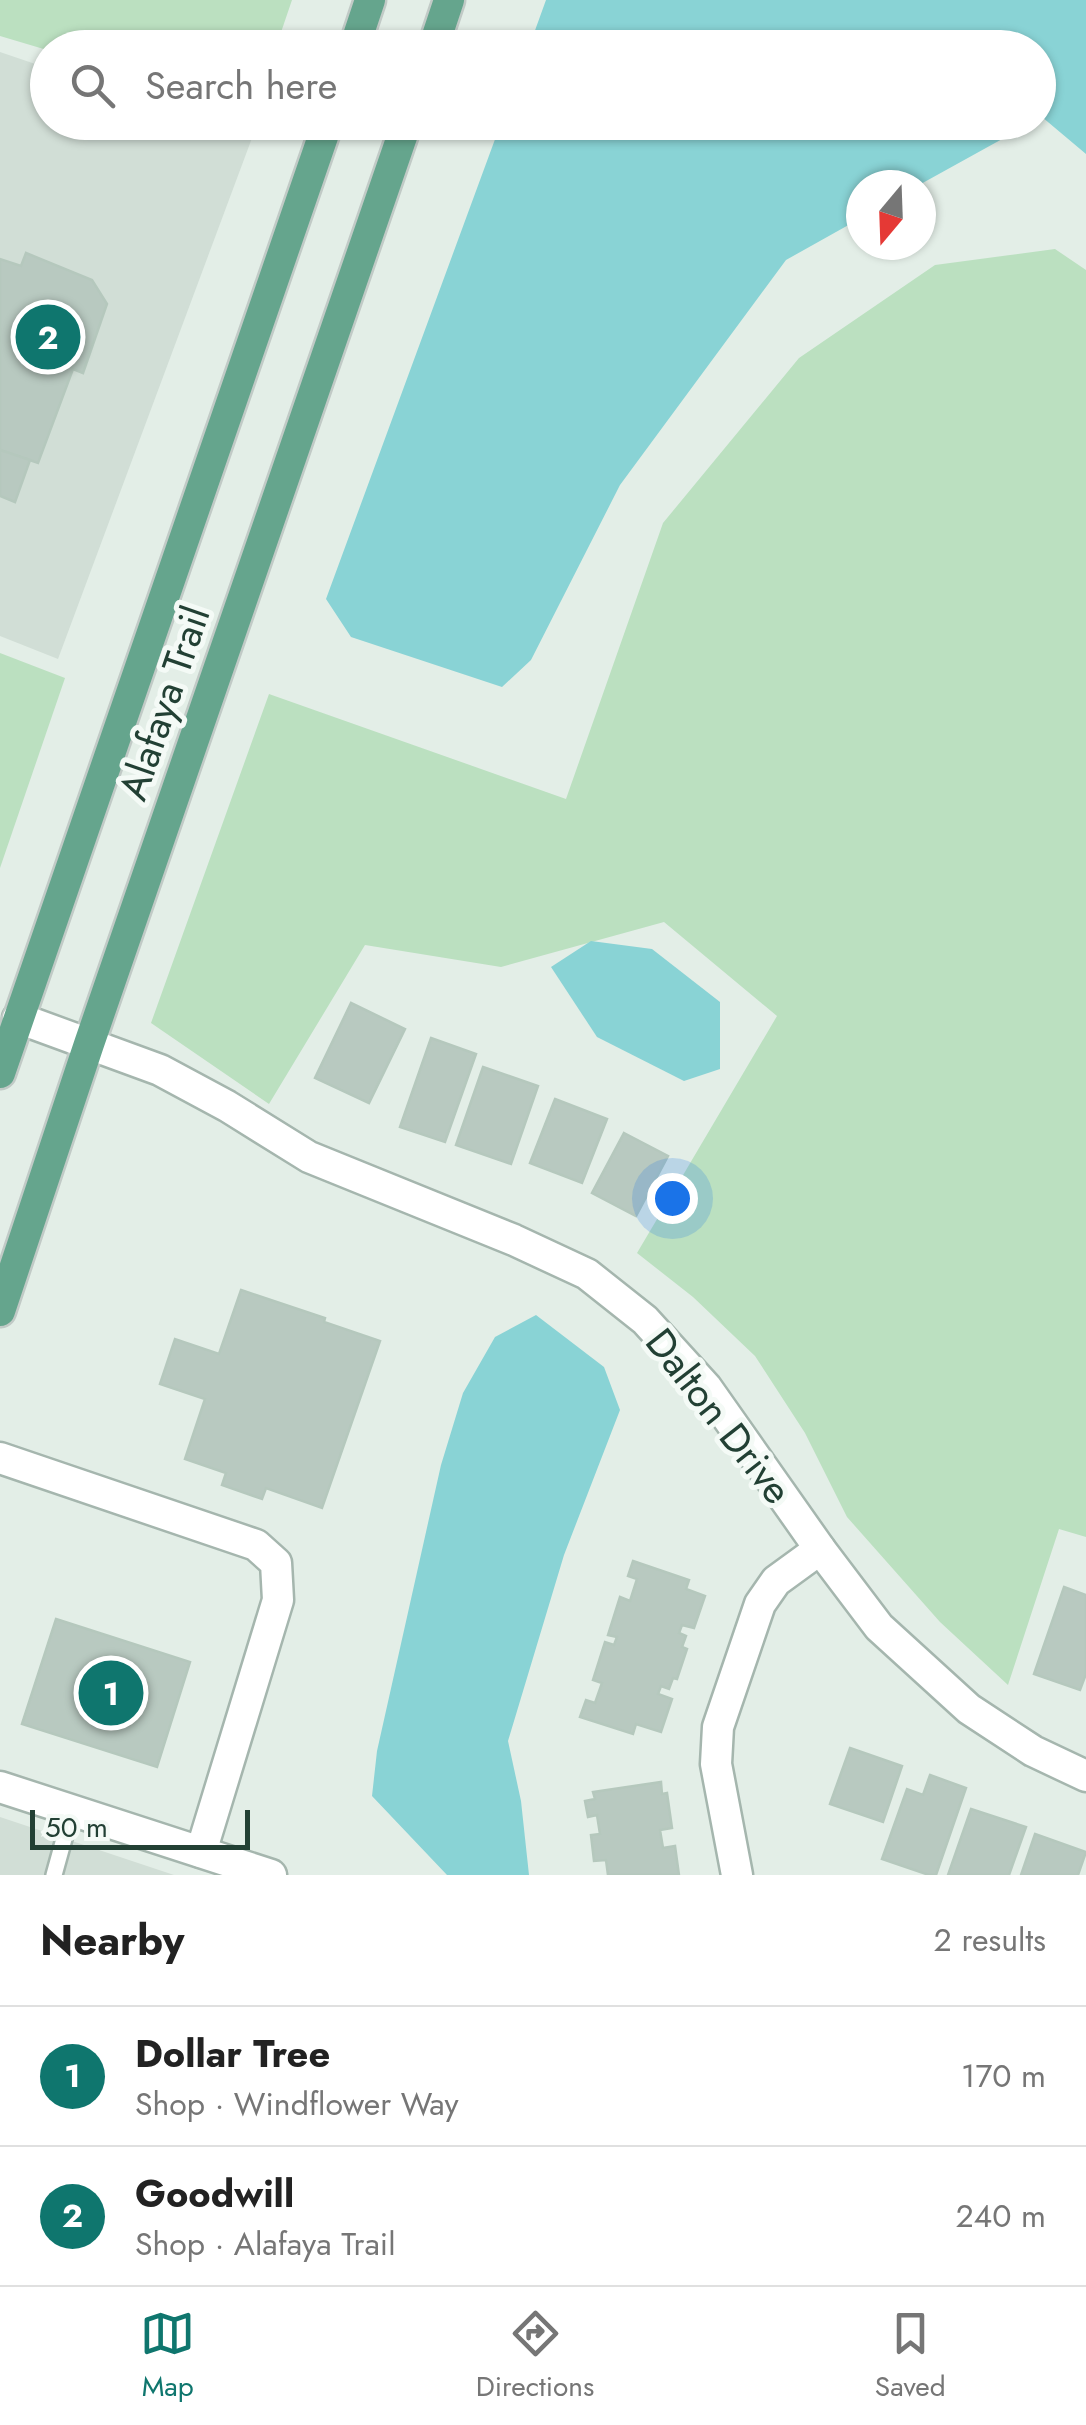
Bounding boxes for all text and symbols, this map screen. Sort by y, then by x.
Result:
search box [30,30,1056,140]
icon: search [65,58,120,113]
text: Search here [145,58,337,113]
north arrow [846,170,936,260]
pin: 2 [15,300,80,374]
street label: Alafaya Trail [104,598,224,808]
your location [647,1173,698,1224]
street label: Dalton Drive [632,1316,806,1516]
pin: 1 [78,1656,144,1730]
scale bar [30,1805,250,1850]
text: 50 m [45,1807,108,1848]
text: Nearby [40,1910,184,1971]
text: 2 results [934,1917,1046,1963]
text: Dollar Tree [135,2026,330,2081]
text: 1 [64,2053,81,2099]
text: 170 m [961,2053,1046,2099]
text: Shop · Windflower Way [135,2081,459,2127]
text: Goodwill [135,2166,294,2221]
text: 2 [62,2193,83,2239]
text: 240 m [955,2193,1046,2239]
text: Shop · Alafaya Trail [135,2221,396,2267]
tab: Map [140,2306,195,2407]
tab: Directions [476,2306,594,2407]
tab: Saved [875,2306,946,2407]

